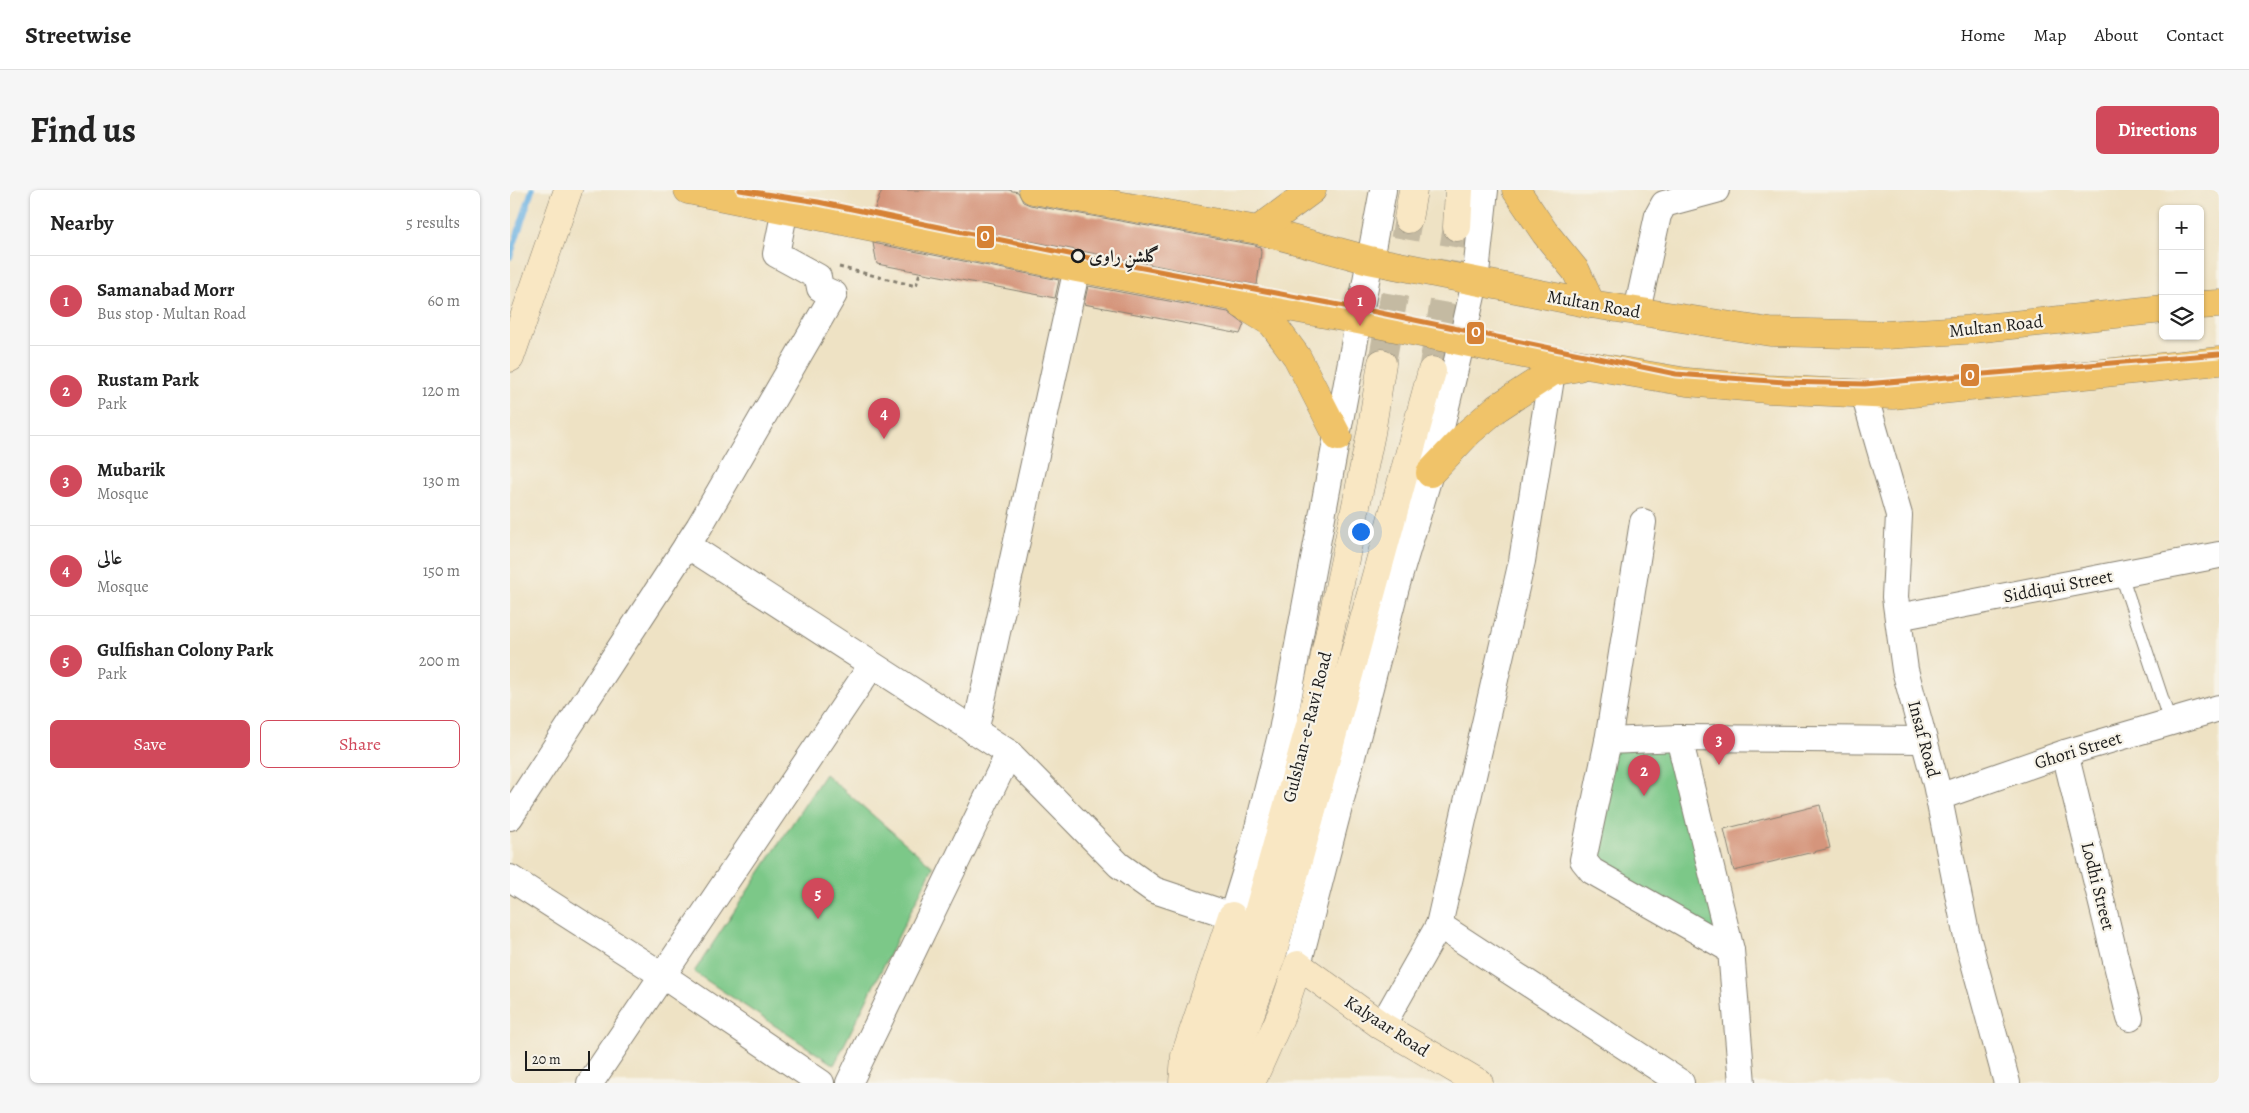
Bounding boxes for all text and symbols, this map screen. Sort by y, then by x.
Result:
text: Streetwise [25,19,131,51]
text: Home [1960,23,2005,47]
text: Map [2033,23,2066,47]
text: About [2094,23,2138,47]
text: Contact [2166,23,2224,47]
text: Find us [30,106,136,154]
button: Directions [2096,106,2219,154]
map controls [2159,205,2204,340]
button: + [2159,205,2204,250]
text: Nearby [50,209,113,237]
text: 5 results [406,212,460,234]
line badge: O [976,225,995,249]
text: O [980,227,990,246]
place label: گلشنِ راوی [1089,244,1159,272]
marker: گلشنِ راوی [1071,249,1085,263]
button: − [2159,250,2204,295]
text: Samanabad Morr [97,277,235,303]
street label: Multan Road [1546,284,1643,324]
pin: 1 [1344,285,1376,326]
text: 1 [63,290,69,312]
text: 60 m [428,290,460,312]
button: layers [2159,295,2204,340]
text: Bus stop · Multan Road [97,303,246,325]
street label: Multan Road [1948,309,2044,343]
line badge: O [1466,321,1485,345]
text: O [1471,323,1481,342]
line badge: O [1960,363,1980,387]
text: O [1965,366,1975,385]
text: Rustam Park [97,367,199,393]
text: 2 [62,380,70,402]
text: 120 m [422,380,460,402]
text: Park [97,393,127,415]
pin: 4 [868,398,900,439]
text: Mubarik [97,457,165,483]
text: 3 [63,470,69,492]
text: 130 m [423,470,460,492]
text: Mosque [97,483,149,505]
your location [1348,519,1374,545]
text: عالی [97,545,122,571]
text: 4 [62,560,70,582]
text: 150 m [423,560,460,582]
street label: Siddiqui Street [2001,564,2115,608]
text: Mosque [97,576,149,598]
text: Gulfishan Colony Park [97,637,273,663]
street label: Gulshan-e-Ravi Road [1277,649,1337,805]
text: 5 [63,650,69,672]
text: 200 m [419,650,460,672]
text: Park [97,663,127,685]
street label: Insaf Road [1902,698,1946,780]
button: Save [50,720,250,768]
button: Share [260,720,460,768]
pin: 3 [1703,724,1735,765]
street label: Ghori Street [2031,725,2125,775]
pin: 2 [1628,755,1660,796]
street label: Lodhi Street [2075,839,2121,933]
pin: 5 [802,878,834,919]
street label: Kalyaar Road [1340,990,1434,1062]
scale bar [525,1048,590,1071]
text: 20 m [532,1050,561,1069]

